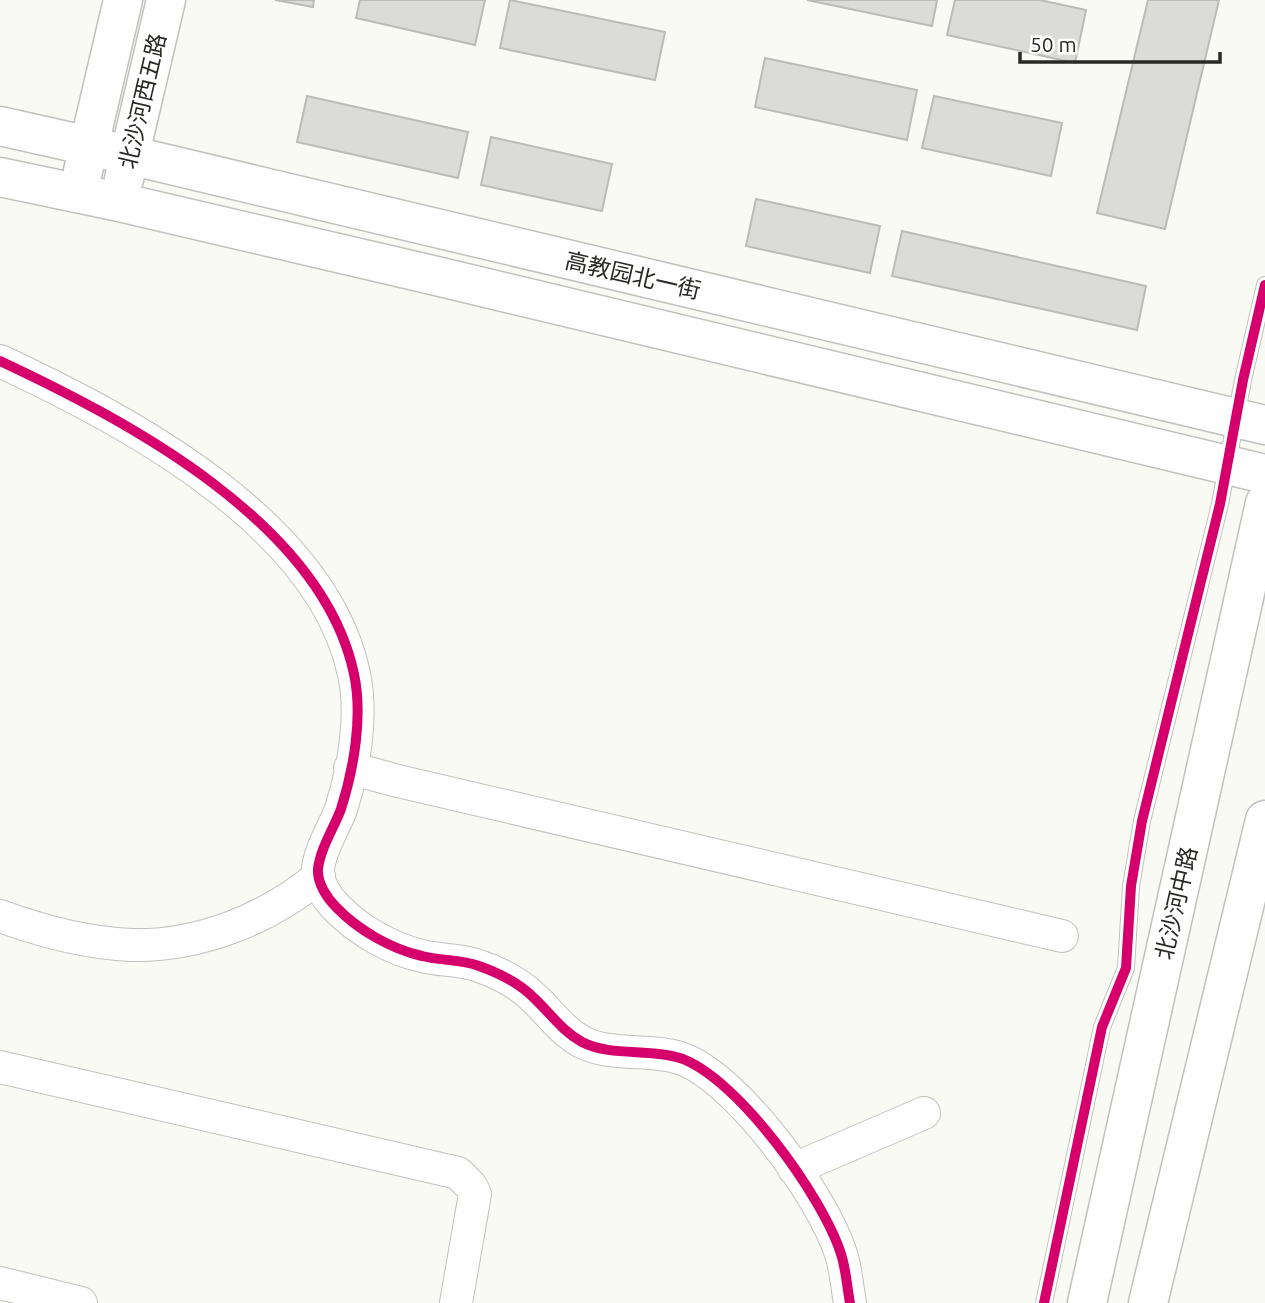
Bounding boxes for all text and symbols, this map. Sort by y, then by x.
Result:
scale bar [1020,21,1220,65]
street label: 北沙河西五路 [114,31,170,171]
text: 50 m [1030,32,1077,56]
street label: 高教园北一街 [563,247,703,303]
street label: 北沙河中路 [1151,844,1201,962]

